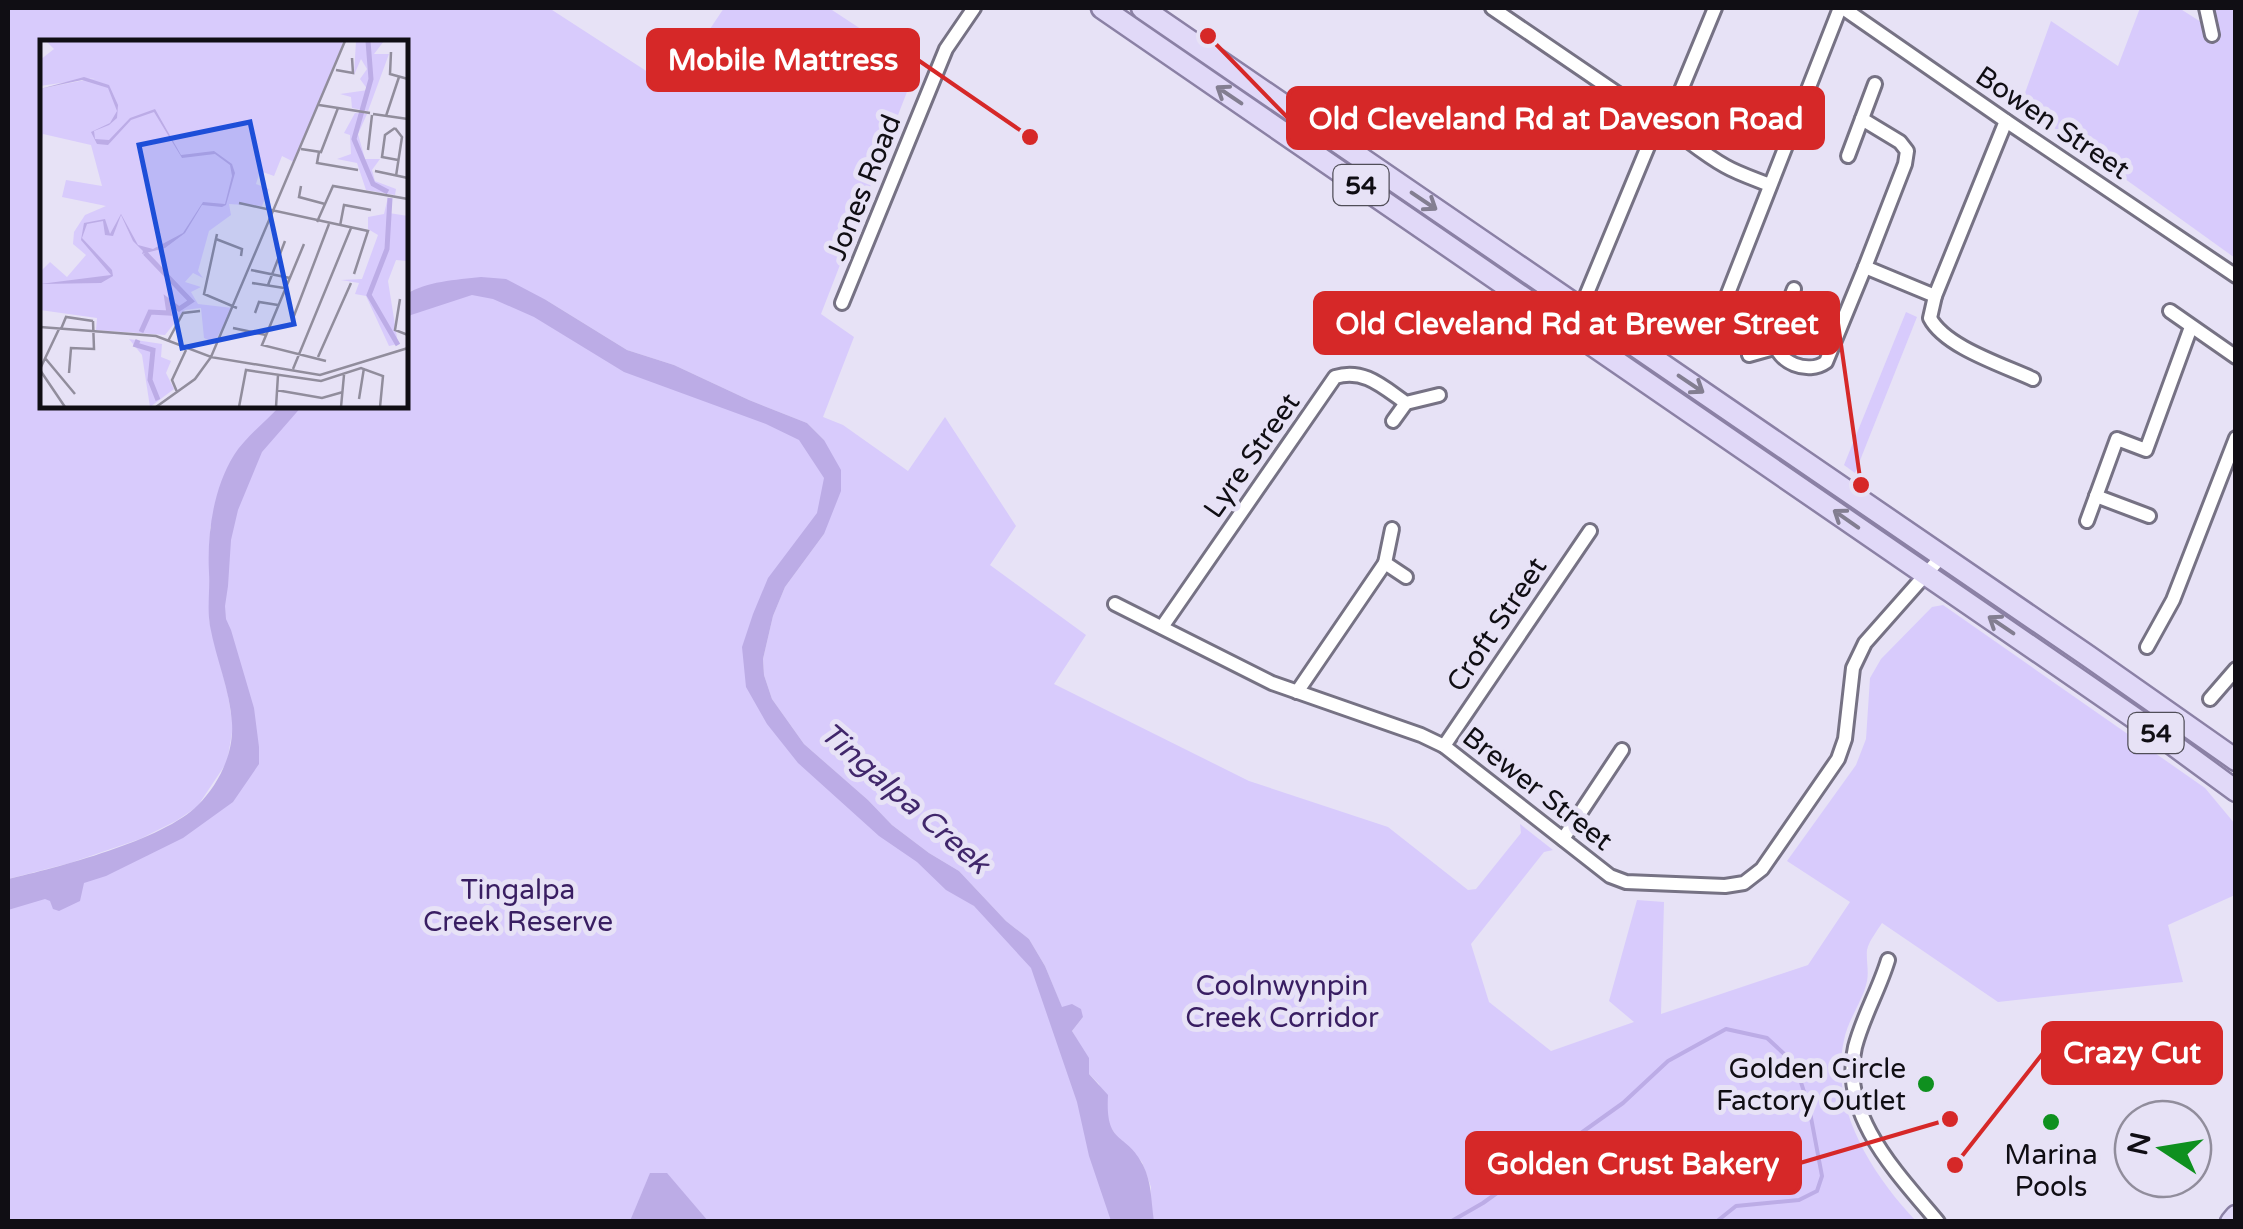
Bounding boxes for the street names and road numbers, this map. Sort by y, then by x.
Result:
street label: Bowen Street [1969,59,2136,187]
street label: Jones Road [819,110,909,265]
road number: 54 [1334,165,1388,205]
street label: Lyre Street [1196,386,1307,525]
street label: Croft Street [1439,551,1554,698]
road number: 54 [2128,713,2184,753]
street label: Brewer Street [1456,720,1619,858]

